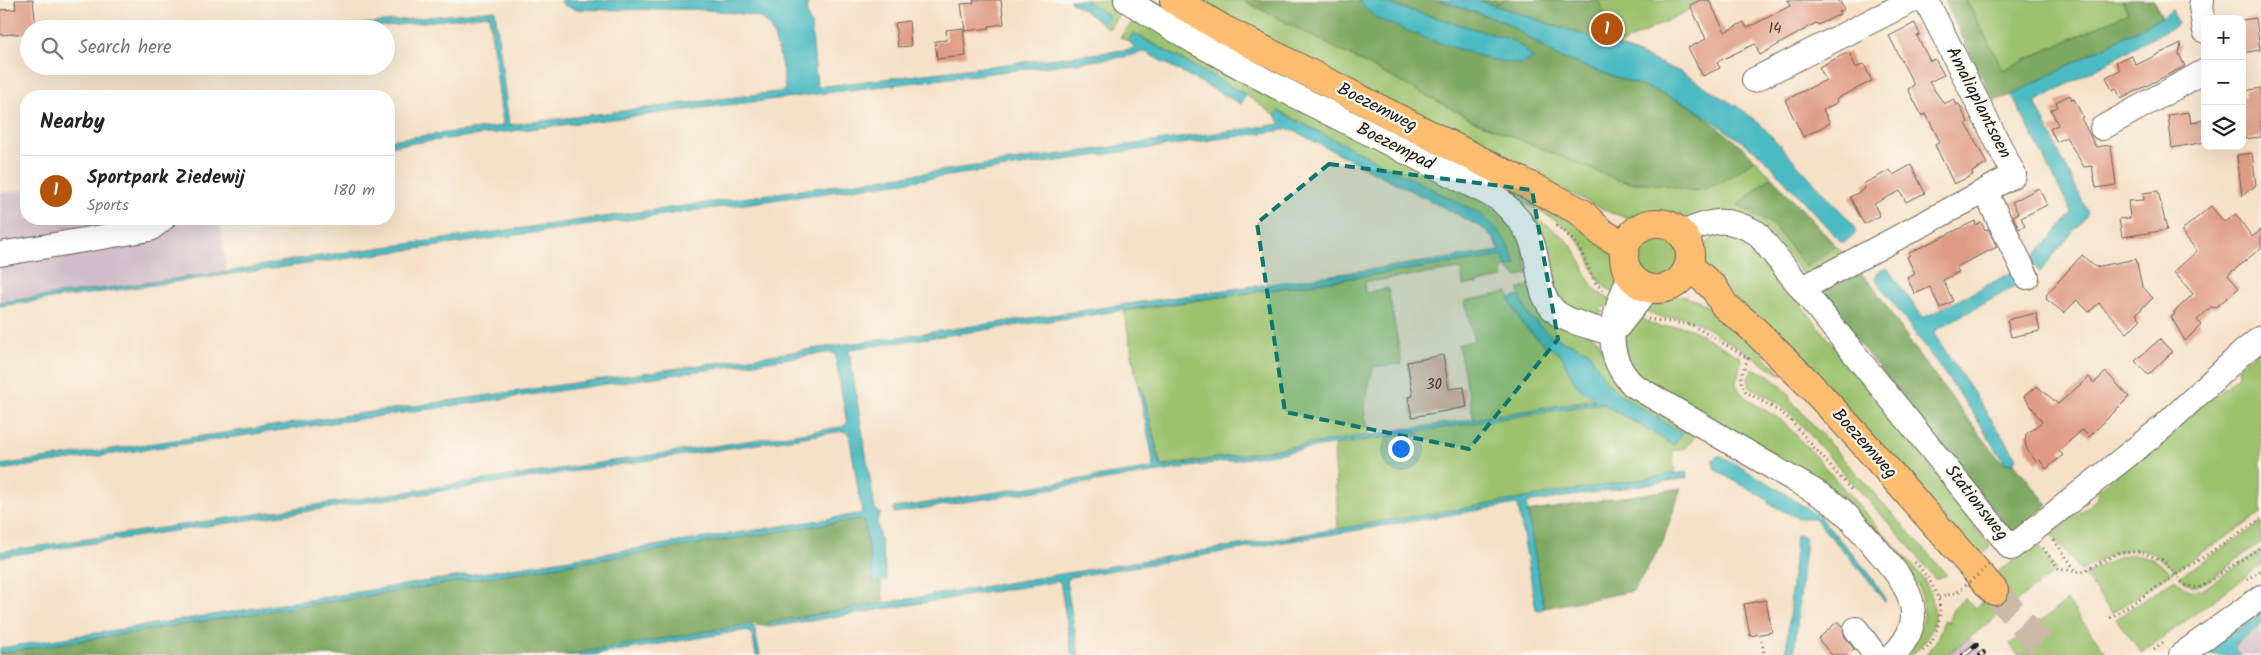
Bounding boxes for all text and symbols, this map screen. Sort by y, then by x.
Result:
pin: 1 [1591,10,1623,48]
map controls [2201,15,2246,150]
button: + [2201,15,2246,60]
house number: 14 [1769,17,1781,41]
search box [20,20,395,75]
text: Search here [78,33,172,63]
icon: search [38,34,66,62]
street label: Amaliaplantsoen [1937,42,2019,164]
button: − [2201,60,2246,105]
street label: Boezemweg [1332,75,1422,141]
button: layers [2201,105,2246,150]
text: Nearby [40,106,105,139]
street label: Boezempad [1351,115,1440,179]
text: Sportpark Ziedewij [87,163,245,193]
text: 1 [54,178,58,203]
text: 180 m [333,178,375,203]
text: Sports [87,193,129,218]
house number: 30 [1426,373,1443,397]
street label: Boezemweg [1824,402,1904,486]
your location [1388,436,1414,462]
street label: Stationsweg [1937,458,2015,548]

